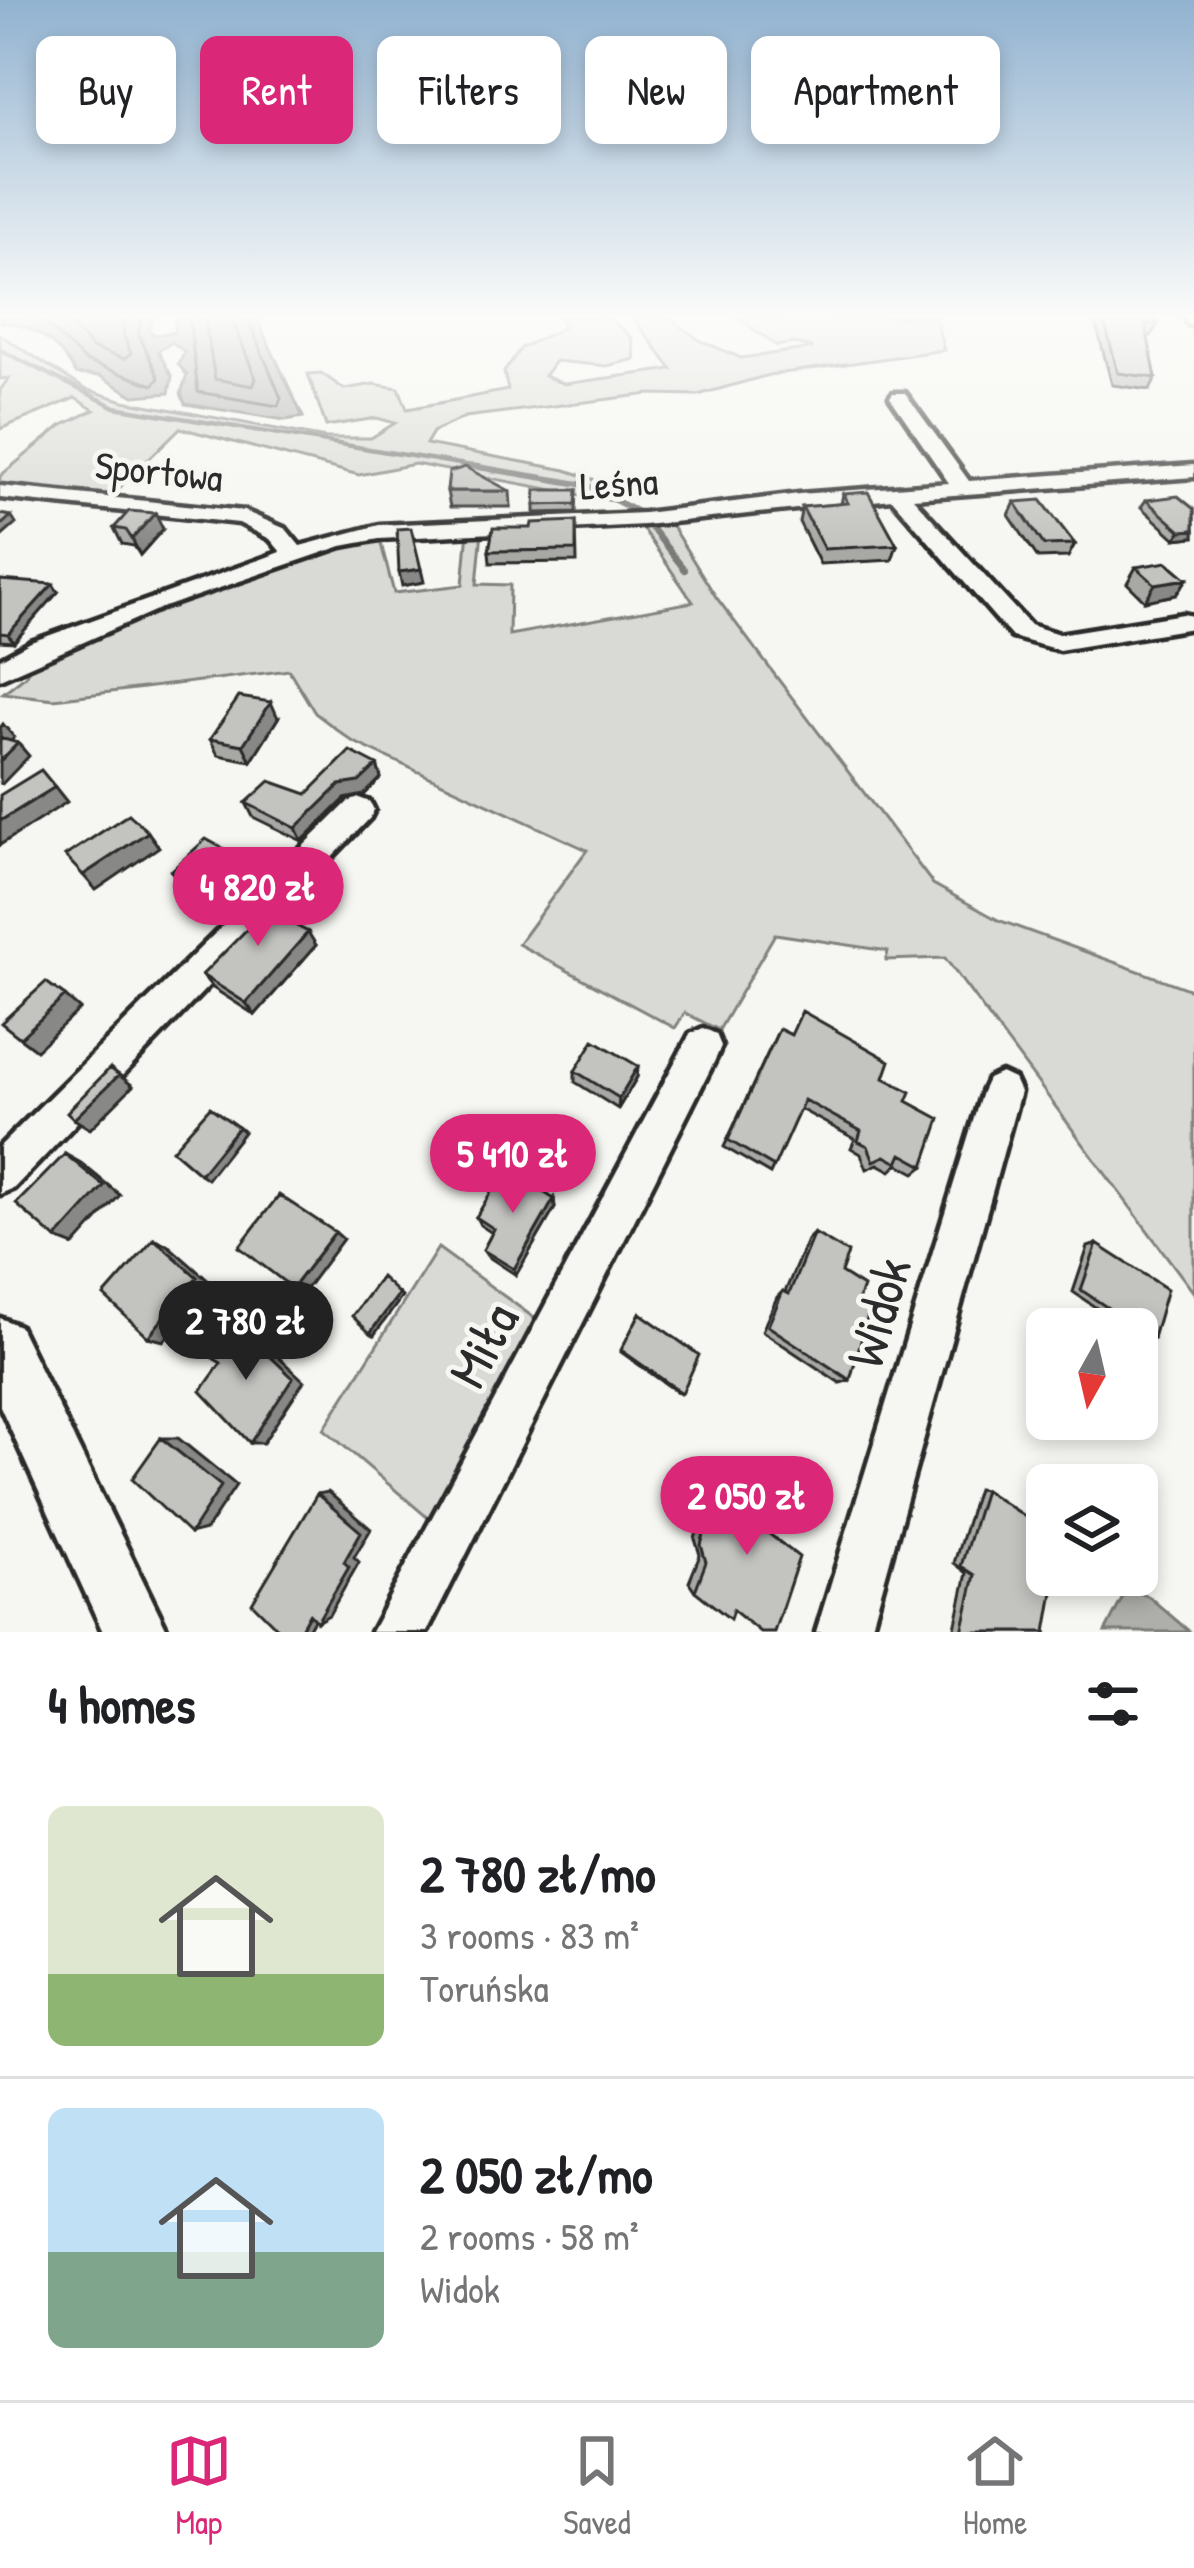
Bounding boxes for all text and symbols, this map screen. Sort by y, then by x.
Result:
chip: Buy [36,36,176,144]
chip: Rent [200,36,353,144]
chip: Filters [377,36,561,144]
chip: New [585,36,727,144]
chip: Apartment [751,36,1000,144]
street label: Sportowa [93,437,225,504]
street label: Leśna [578,453,660,512]
pin: 4 820 zł [134,847,382,949]
text: 4 820 zł [200,859,316,912]
pin: 5 410 zł [389,1114,637,1216]
text: 5 410 zł [457,1126,569,1179]
street label: Widok [827,1249,928,1375]
pin: 2 780 zł [122,1281,370,1383]
street label: Miła [430,1290,535,1400]
text: 2 780 zł [185,1293,307,1346]
north arrow [1026,1308,1158,1440]
map controls [1026,1308,1158,1596]
pin: 2 050 zł [623,1456,871,1558]
button: layers [1026,1464,1158,1596]
text: 2 050 zł [687,1468,807,1521]
text: 4 homes [48,1670,195,1739]
icon: filters [1080,1671,1146,1737]
text: 2 780 zł/mo [420,1839,656,1908]
icon: home [144,1854,288,1998]
text: 3 rooms · 83 m² [420,1908,639,1961]
text: Toruńska [420,1961,549,2014]
text: 2 050 zł/mo [420,2140,653,2209]
icon: home [144,2156,288,2300]
text: 2 rooms · 58 m² [420,2209,639,2262]
text: Widok [420,2262,500,2315]
tab: Map [166,2428,232,2544]
tab: Saved [563,2428,631,2544]
tab: Home [962,2428,1028,2544]

